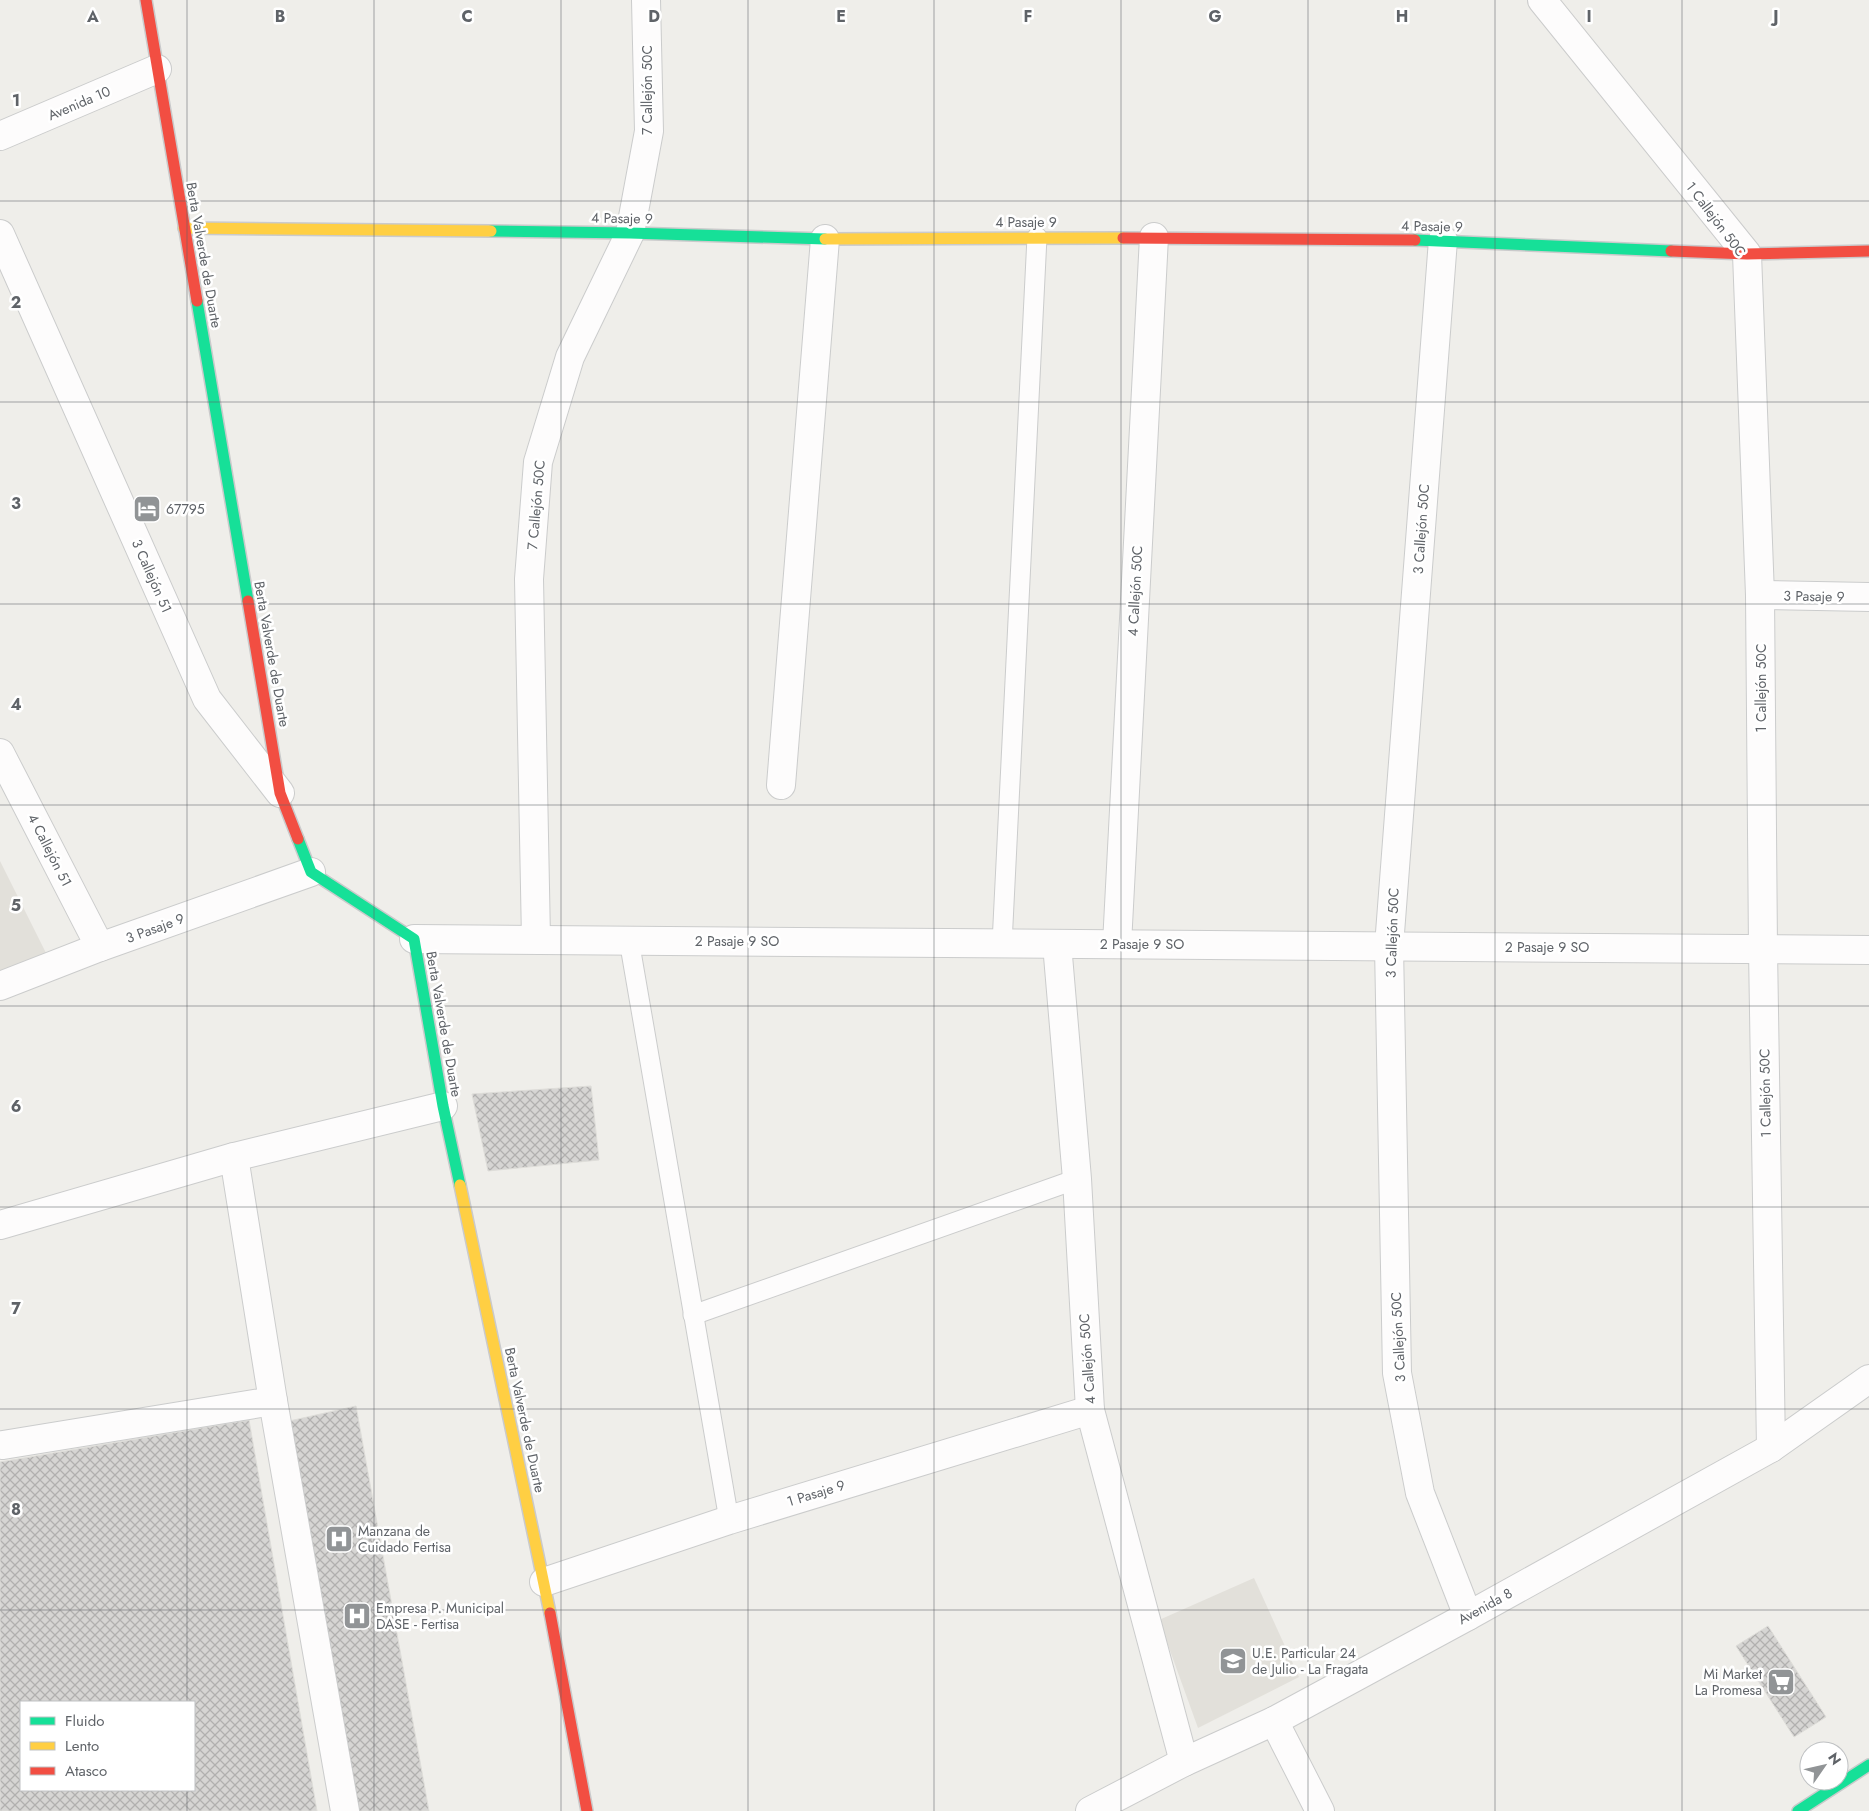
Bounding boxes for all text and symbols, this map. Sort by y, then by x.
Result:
text: A [86,5,99,28]
text: B [275,5,285,28]
text: C [461,5,473,28]
text: D [648,5,660,28]
text: E [836,5,846,28]
text: F [1024,5,1032,28]
text: G [1208,5,1222,28]
text: H [1396,5,1408,28]
text: I [1586,5,1592,28]
text: J [1770,5,1779,28]
street label: 7 Callejón 50C [637,45,657,135]
street label: Avenida 10 [45,81,113,125]
text: 1 [12,89,20,112]
street label: 1 Callejón 50C [1681,177,1751,261]
street label: Berta Valverde de Duarte [181,181,227,329]
street label: 4 Pasaje 9 [591,207,653,229]
street label: 4 Pasaje 9 [995,212,1057,232]
street label: 4 Pasaje 9 [1401,215,1463,237]
text: 2 [11,291,21,314]
street label: 7 Callejón 50C [522,459,550,551]
street label: 3 Callejón 50C [1408,483,1434,575]
text: 3 [11,492,21,515]
hotel icon: 67795 [132,494,162,524]
place label: 67795 [166,499,205,519]
street label: 3 Callejón 51 [127,536,177,616]
street label: 4 Callejón 50C [1123,545,1147,637]
street label: Berta Valverde de Duarte [249,580,295,728]
street label: 3 Pasaje 9 [1783,585,1845,607]
street label: 1 Callejón 50C [1751,643,1771,733]
text: 4 [10,693,22,716]
street label: 4 Callejón 51 [23,810,77,890]
street label: 3 Callejón 50C [1380,887,1404,979]
text: 5 [11,894,21,917]
street label: 3 Pasaje 9 [123,908,187,948]
street label: 2 Pasaje 9 SO [695,931,779,951]
street label: 2 Pasaje 9 SO [1100,934,1184,954]
street label: 2 Pasaje 9 SO [1505,937,1589,957]
street label: Berta Valverde de Duarte [421,950,467,1098]
street label: 1 Callejón 50C [1754,1048,1776,1138]
text: 6 [11,1095,21,1118]
street label: 3 Callejón 50C [1386,1291,1410,1383]
text: 7 [11,1297,21,1320]
street label: 4 Callejón 50C [1074,1313,1100,1405]
street label: Berta Valverde de Duarte [500,1346,550,1494]
street label: 1 Pasaje 9 [784,1475,848,1511]
text: 8 [11,1498,21,1521]
place label: Manzana de Cuidado Fertisa [358,1521,451,1557]
hospital icon: Manzana de Cuidado Fertisa [324,1524,354,1554]
street label: Avenida 8 [1454,1583,1516,1629]
place label: Empresa P. Municipal DASE - Fertisa [376,1598,504,1634]
hospital icon: Empresa P. Municipal DASE - Fertisa [342,1601,372,1631]
place label: U.E. Particular 24 de Julio - La Fragata [1252,1643,1368,1679]
school or university icon: U.E. Particular 24 de Julio - La Fragata [1218,1646,1248,1676]
place label: Mi Market La Promesa [1695,1664,1763,1700]
supermarket icon: Mi Market La Promesa [1766,1667,1796,1697]
legend [20,1701,195,1791]
text: Fluido [65,1710,104,1732]
text: Lento [65,1735,99,1757]
north arrow [1799,1741,1849,1791]
text: N [1823,1749,1846,1769]
text: Atasco [65,1760,107,1782]

